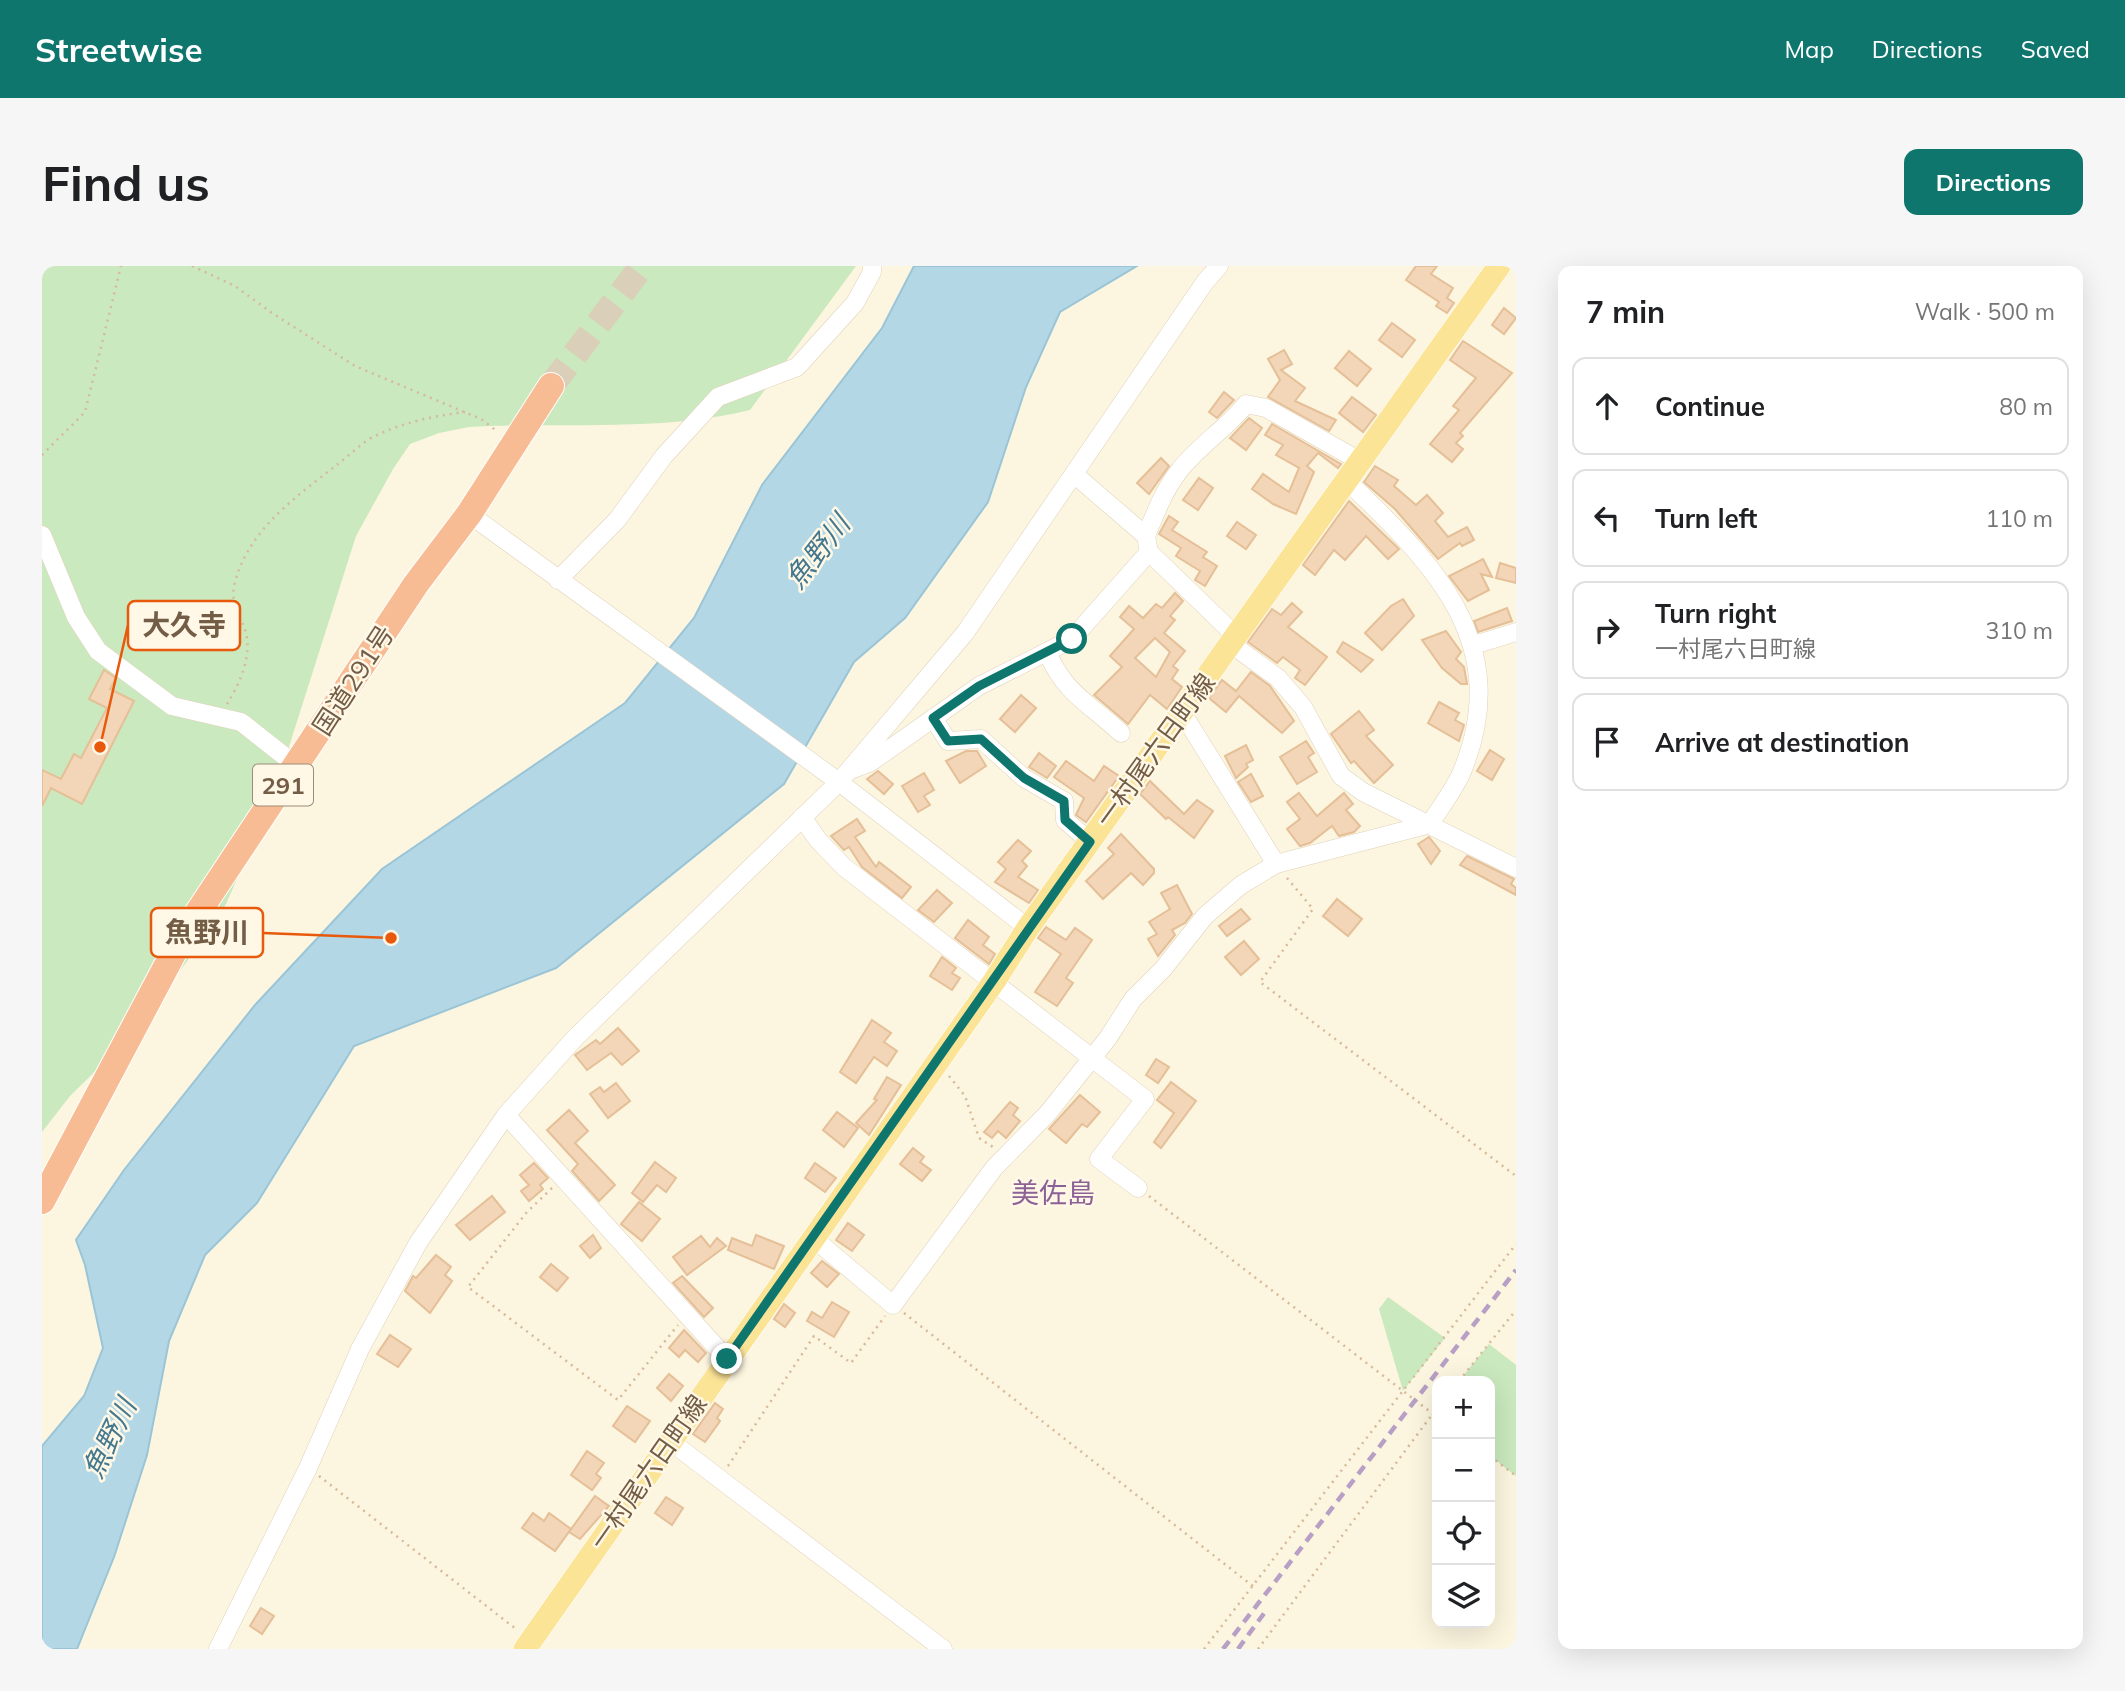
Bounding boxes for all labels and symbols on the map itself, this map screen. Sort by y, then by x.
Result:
water label: 魚野川 [777,505,858,595]
callout: 大久寺 [128,601,240,650]
text: 大久寺 [142,607,226,642]
street label: 国道291号 [305,619,401,741]
route start [1056,623,1087,654]
street label: 一村尾六日町線 [1088,667,1222,833]
road number: 291 [253,764,313,806]
callout: 魚野川 [151,908,263,957]
text: 魚野川 [165,914,249,949]
district label: 美佐島 [1011,1175,1095,1210]
route end [711,1343,742,1374]
street label: 一村尾六日町線 [582,1388,714,1556]
water label: 魚野川 [75,1390,144,1483]

